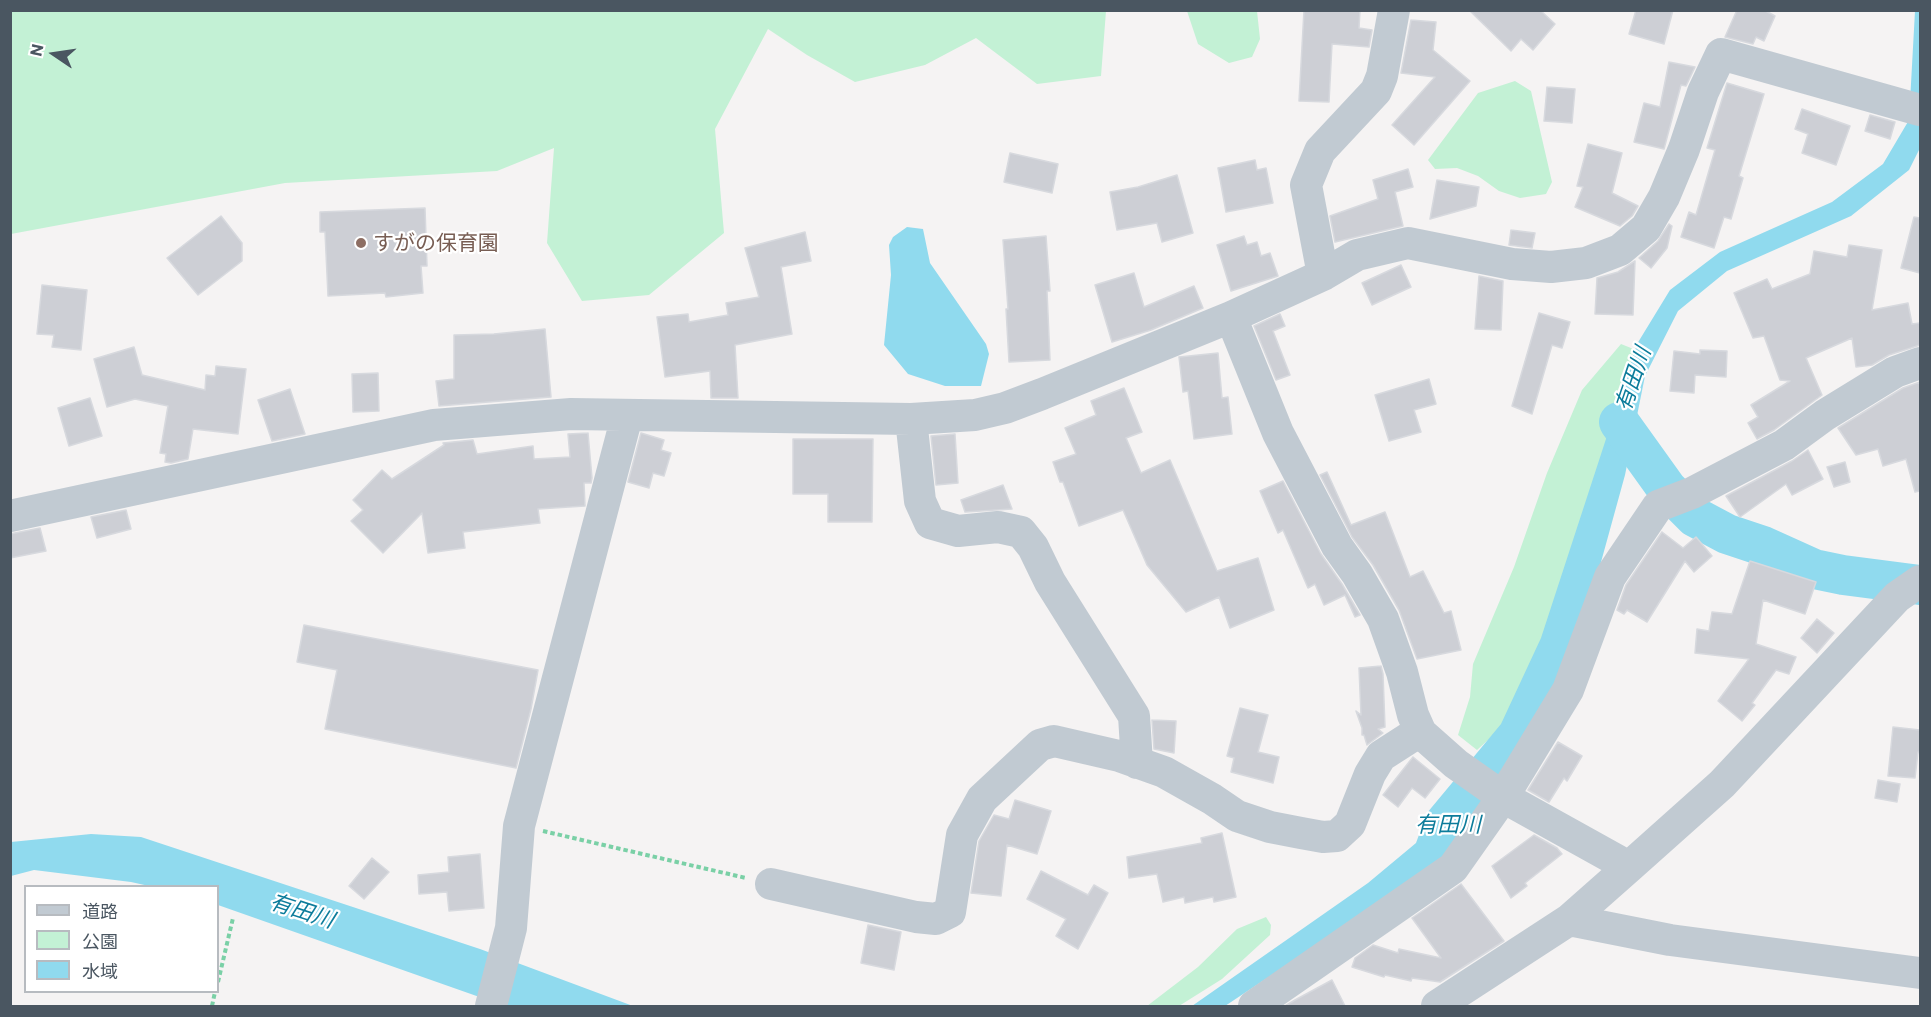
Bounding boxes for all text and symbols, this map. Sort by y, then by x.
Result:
north arrow [24,24,84,84]
text: N [25,42,47,58]
place label: すがの保育園 [373,230,499,256]
marker: すがの保育園 [354,236,368,250]
water label: 有田川 [1610,344,1656,414]
water label: 有田川 [1415,812,1481,838]
legend [24,885,219,993]
water label: 有田川 [267,888,337,934]
text: 道路 [82,900,118,922]
text: 公園 [82,930,118,952]
text: 水域 [82,960,118,982]

